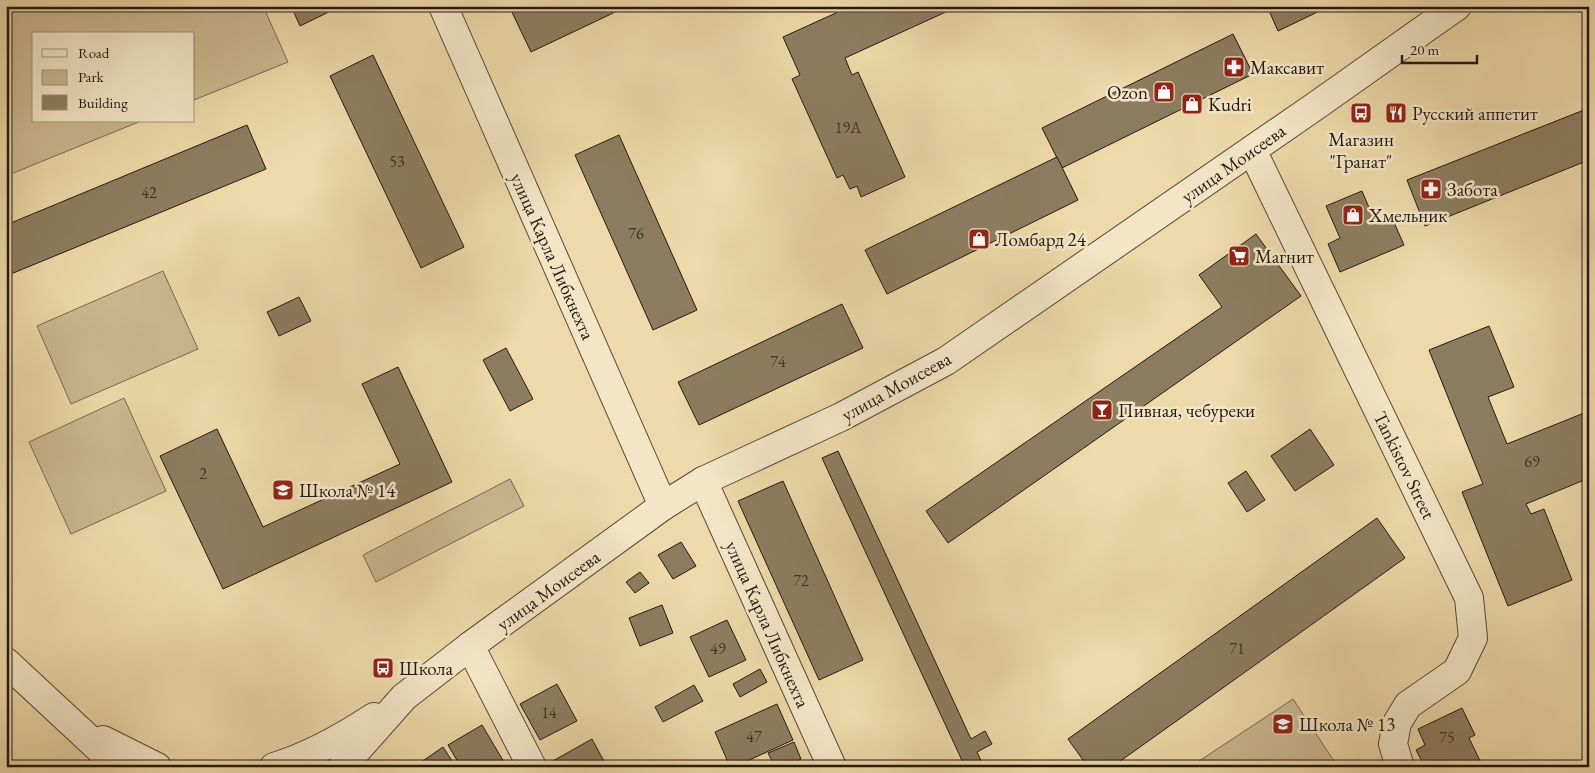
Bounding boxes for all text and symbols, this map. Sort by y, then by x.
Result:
legend [32,32,195,122]
scale bar [1402,32,1478,64]
text: 20 m [1410,40,1439,59]
text: Road [78,43,110,62]
pharmacy icon: Максавит [1222,55,1246,79]
place label: Максавит [1250,55,1324,80]
text: Park [78,67,105,86]
place label: Ozon [1107,80,1148,105]
shop icon: Ozon [1152,80,1176,104]
shop icon: Kudri [1180,92,1204,116]
place label: Kudri [1208,92,1252,117]
text: Building [78,93,128,112]
bus stop icon: Магазин "Гранат" [1349,101,1373,125]
restaurant icon: Русский аппетит [1384,101,1408,125]
place label: Русский аппетит [1412,101,1538,126]
house number: 19А [835,117,862,138]
street label: улица Моисеева [1176,118,1291,209]
place label: Магазин "Гранат" [1328,127,1394,174]
house number: 53 [389,151,405,172]
street label: улица Карла Либкнехта [504,169,601,344]
pharmacy icon: Забота [1419,177,1443,201]
place label: Забота [1447,177,1498,202]
house number: 42 [141,182,157,203]
shop icon: Хмельник [1341,203,1365,227]
place label: Хмельник [1368,203,1447,228]
house number: 76 [628,223,644,244]
shop icon: Ломбард 24 [967,227,991,251]
place label: Ломбард 24 [995,227,1087,252]
supermarket icon: Магнит [1227,244,1251,268]
place label: Магнит [1255,244,1314,269]
street label: улица Моисеева [837,346,956,427]
house number: 74 [770,351,786,372]
bar icon: Пивная, чебуреки [1090,398,1114,422]
place label: Пивная, чебуреки [1118,398,1255,423]
street label: Tankistov Street [1368,407,1441,523]
house number: 69 [1524,451,1540,472]
house number: 2 [199,463,207,484]
school or university icon: Школа № 14 [271,478,295,502]
place label: Школа № 14 [299,478,396,503]
street label: улица Карла Либкнехта [719,537,816,712]
street label: улица Моисеева [492,544,605,636]
house number: 72 [793,570,809,591]
house number: 49 [710,638,726,659]
house number: 71 [1229,638,1245,659]
bus stop icon: Школа [371,656,395,680]
place label: Школа [399,656,453,681]
house number: 14 [541,702,557,723]
school or university icon: Школа № 13 [1271,712,1295,736]
place label: Школа № 13 [1299,712,1395,737]
house number: 47 [746,726,762,747]
house number: 75 [1439,727,1455,748]

